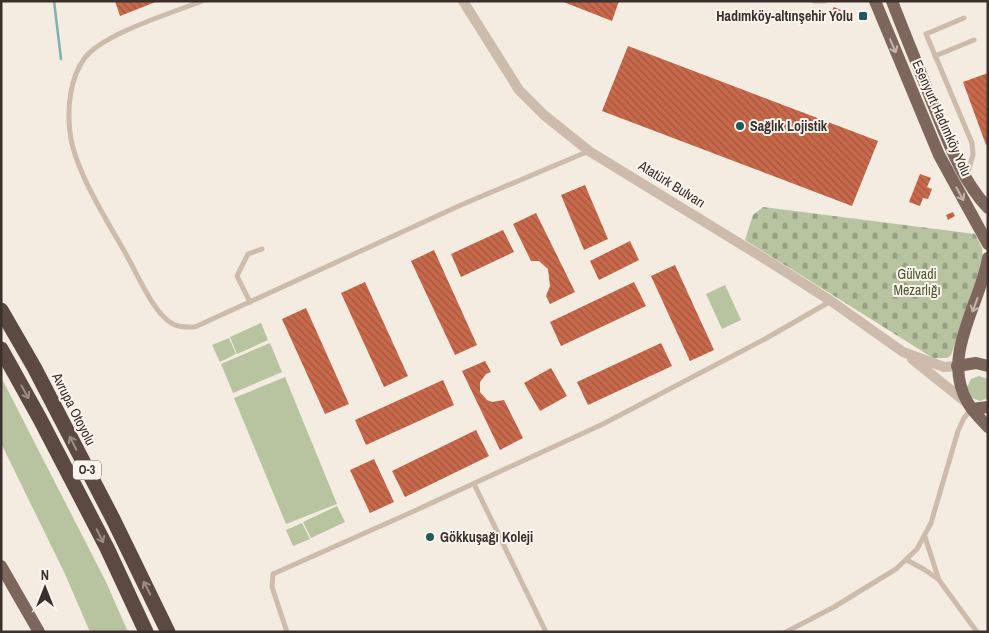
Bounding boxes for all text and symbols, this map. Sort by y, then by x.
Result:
place label: Hadımköy-altınşehir Yolu [716,7,853,25]
marker: Hadımköy-altınşehir Yolu [857,10,869,22]
one-way arrow [889,38,899,53]
street label: Esenyurt Hadımköy Yolu [908,57,976,179]
place label: Sağlık Lojistik [750,117,828,135]
marker: Sağlık Lojistik [734,120,746,132]
street label: Atatürk Bulvarı [634,156,709,212]
one-way arrow [956,186,966,201]
park label: Gülvadi Mezarlığı [893,265,941,299]
one-way arrow [970,297,979,312]
street label: Avrupa Otoyolu [48,369,100,448]
one-way arrow [21,384,30,399]
one-way arrow [68,436,77,451]
road number: O-3 [73,460,101,480]
one-way arrow [96,528,105,543]
place label: Gökkuşağı Koleji [440,528,533,546]
marker: Gökkuşağı Koleji [424,531,436,543]
north arrow [20,563,70,613]
text: N [41,566,49,584]
one-way arrow [142,581,151,596]

